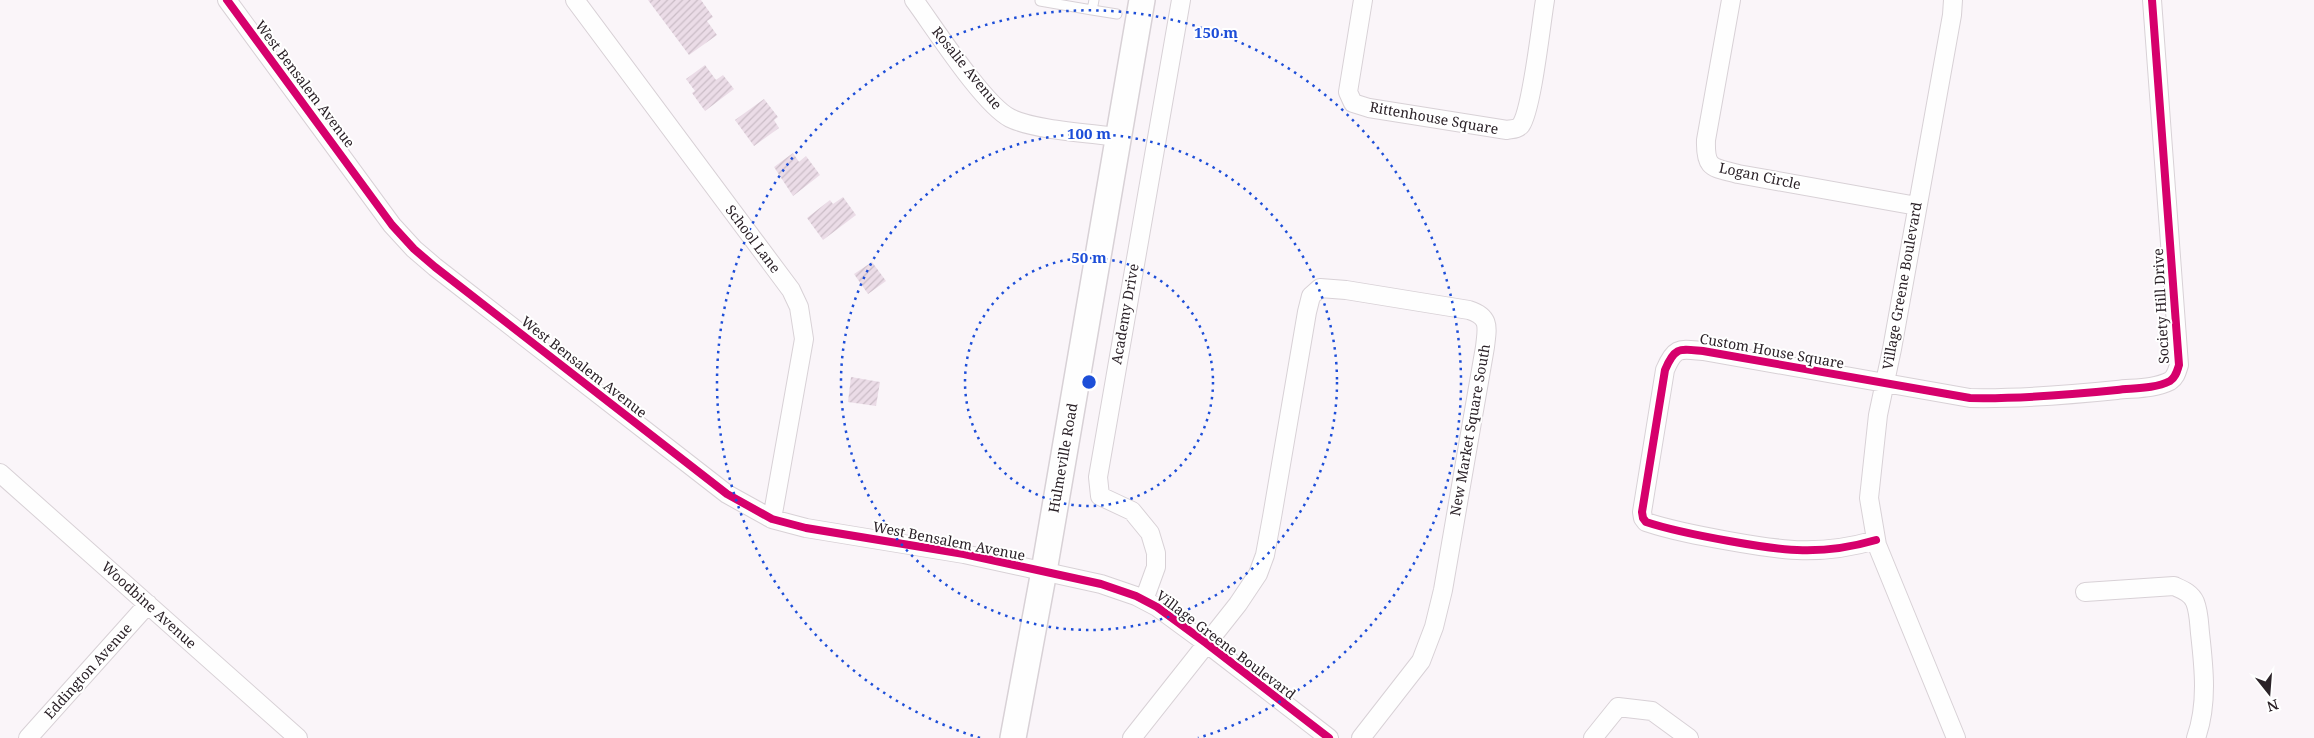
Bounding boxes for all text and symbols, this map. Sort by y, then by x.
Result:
street label: West Bensalem Avenue [251,16,360,151]
street label: Rosalie Avenue [928,22,1007,113]
text: 150 m [1194,22,1238,42]
street label: Rittenhouse Square [1368,97,1500,138]
text: 100 m [1067,123,1111,143]
street label: Logan Circle [1717,158,1803,193]
street label: Village Greene Boulevard [1877,200,1926,371]
street label: School Lane [722,201,785,277]
text: 50 m [1071,247,1107,267]
street label: Society Hill Drive [2148,248,2173,364]
street label: Academy Drive [1106,262,1143,366]
street label: West Bensalem Avenue [517,311,651,422]
street label: Custom House Square [1698,328,1846,373]
street label: New Market Square South [1445,342,1494,518]
centre of rings [1080,373,1098,391]
street label: Hulmeville Road [1043,401,1082,514]
street label: West Bensalem Avenue [871,516,1027,565]
street label: Woodbine Avenue [98,557,201,652]
street label: Village Greene Boulevard [1153,586,1300,704]
street label: Eddington Avenue [40,619,136,723]
north arrow [2244,668,2294,718]
text: N [2265,695,2281,717]

